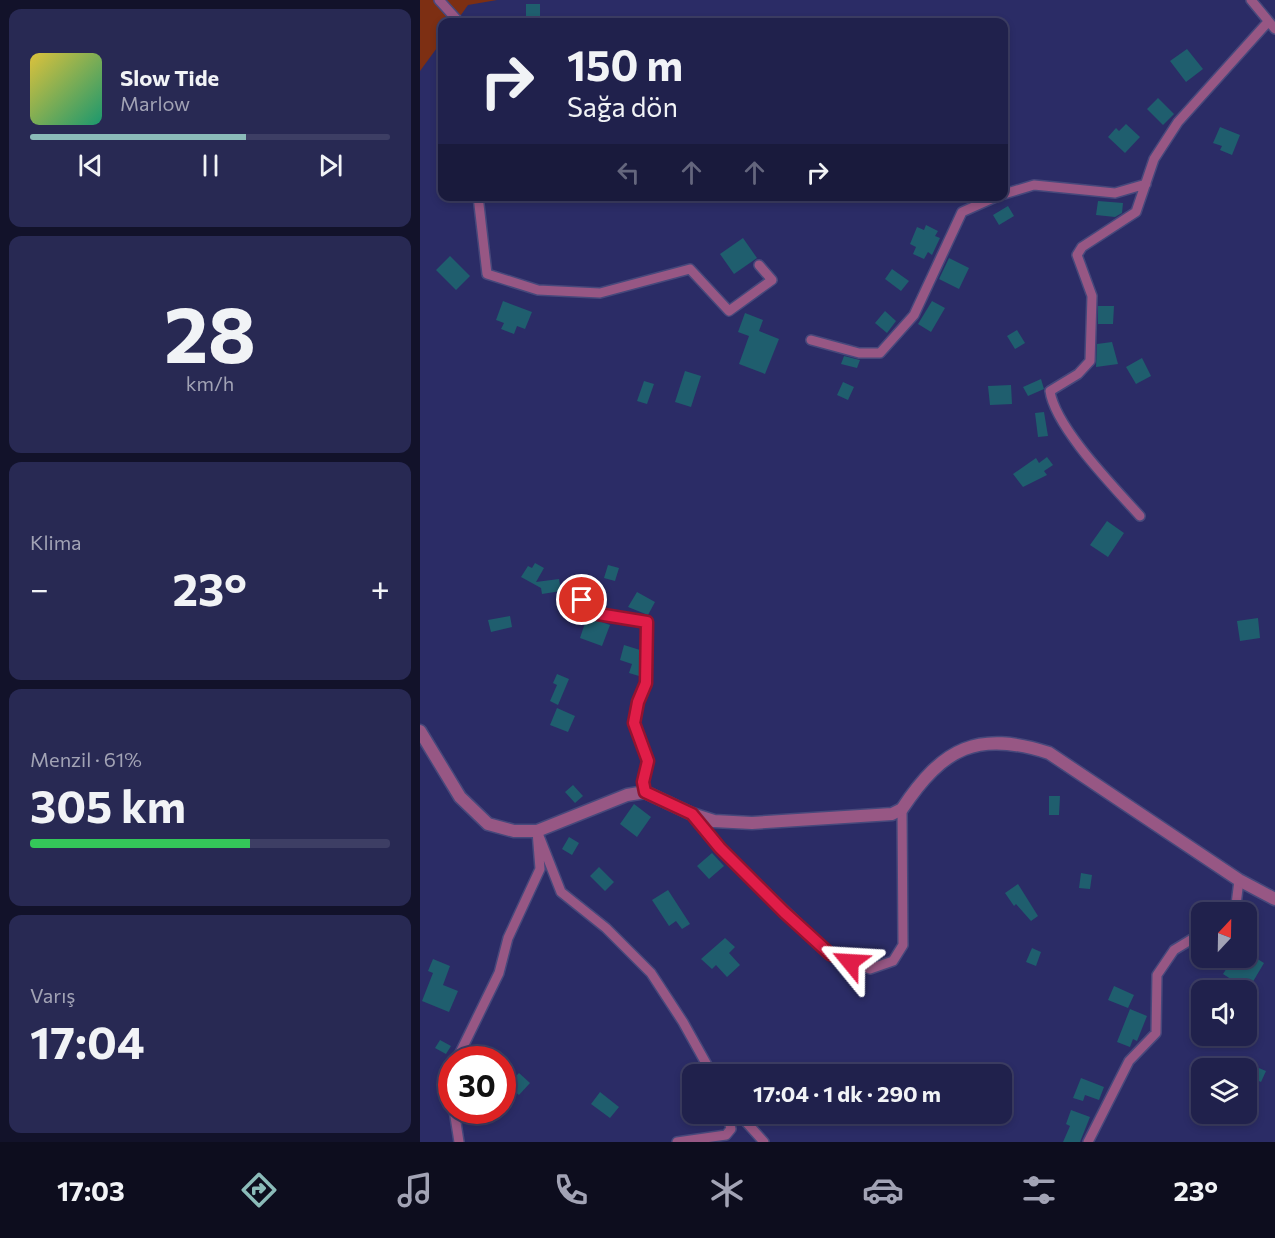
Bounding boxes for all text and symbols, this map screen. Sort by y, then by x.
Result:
text: 150 m [567,38,683,90]
icon: right [468,42,546,120]
text: Slow Tide [120,64,219,91]
text: Sağa dön [567,90,678,123]
text: Marlow [120,91,190,115]
icon: previous [74,149,107,182]
icon: pause [194,149,227,182]
icon: next [314,149,347,182]
icon: left [612,156,645,189]
icon: ahead [675,156,708,189]
icon: ahead [738,156,771,189]
icon: right [801,156,834,189]
text: 28 [164,284,256,379]
text: km/h [186,371,234,395]
text: Klima [30,530,82,554]
text: 23° [173,560,247,615]
text: − [30,567,49,608]
text: + [371,567,390,608]
pin [556,574,607,625]
icon: arrive [565,583,598,616]
text: Menzil · 61% [30,747,142,771]
text: 305 km [30,777,186,832]
north arrow [1191,902,1257,968]
map controls [1191,902,1257,1124]
position arrow [818,930,882,994]
button: sound [1191,980,1257,1046]
text: Varış [30,983,75,1007]
text: 17:04 [30,1013,145,1068]
speed limit sign: 30 [438,1046,516,1124]
button: layers [1191,1058,1257,1124]
text: 17:04 · 1 dk · 290 m [753,1080,941,1107]
icon: directions [238,1169,280,1211]
icon: music [394,1169,436,1211]
icon: phone [550,1169,592,1211]
icon: climate [706,1169,748,1211]
icon: car [862,1169,904,1211]
icon: filters [1018,1169,1060,1211]
text: 17:03 [57,1174,125,1207]
text: 23° [1173,1174,1218,1207]

